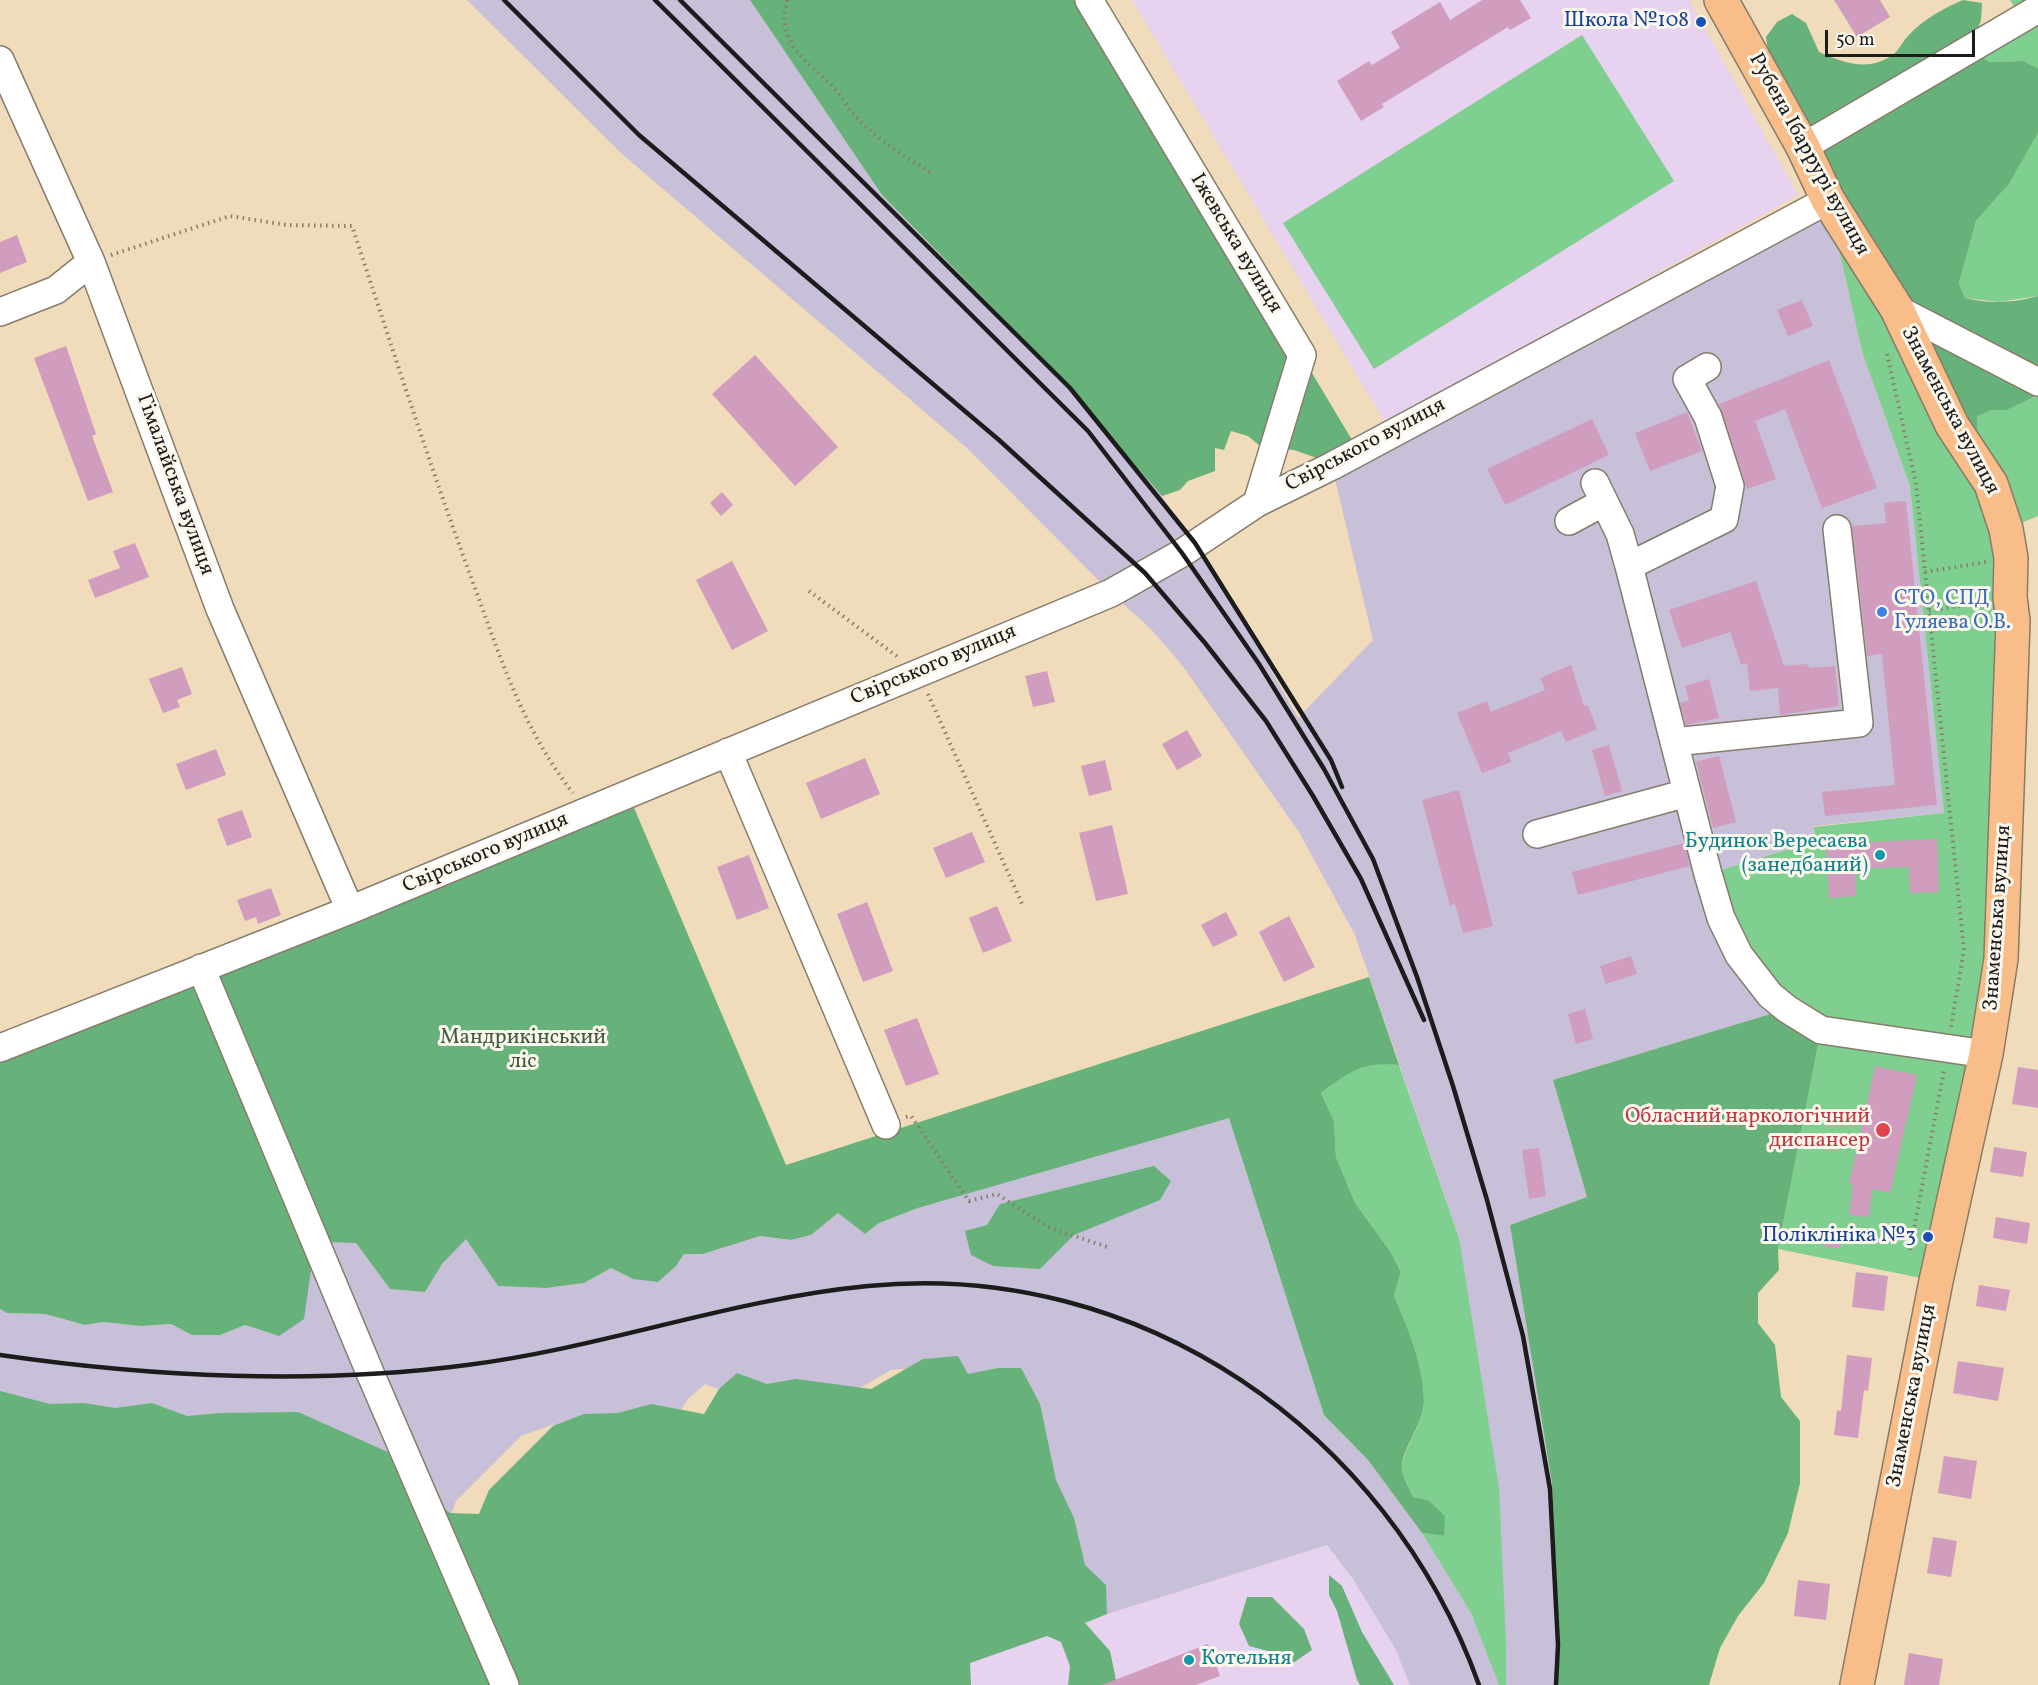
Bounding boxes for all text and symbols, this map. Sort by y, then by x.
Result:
place label: Школа №108 [1564,9,1689,35]
marker: Школа №108 [1694,15,1708,29]
scale bar [1828,18,1978,56]
text: 50 m [1836,28,1875,53]
street label: Рубена Ібаррурі вулиця [1742,50,1874,260]
street label: Іжевська вулиця [1183,170,1287,318]
street label: Знаменська вулиця [1894,323,2004,499]
street label: Гімалайська вулиця [129,391,219,579]
street label: Свірського вулиця [1282,393,1450,499]
place label: СТО, СПД Гуляева О.В. [1894,587,2011,637]
marker: СТО, СПД Гуляева О.В. [1875,605,1889,619]
street label: Свірського вулиця [847,620,1021,712]
street label: Свірського вулиця [399,808,573,900]
street label: Знаменська вулиця [1980,824,2018,1012]
place label: Будинок Вересаєва (занедбаний) [1685,830,1868,880]
marker: Будинок Вересаєва (занедбаний) [1873,848,1887,862]
park label: Мандрикінський ліс [440,1026,606,1076]
place label: Обласний наркологічний диспансер [1625,1105,1870,1155]
marker: Обласний наркологічний диспансер [1874,1121,1892,1139]
place label: Поліклініка №3 [1762,1224,1916,1250]
marker: Поліклініка №3 [1921,1230,1935,1244]
street label: Знаменська вулиця [1883,1302,1943,1490]
place label: Котельня [1201,1647,1291,1673]
marker: Котельня [1182,1653,1196,1667]

